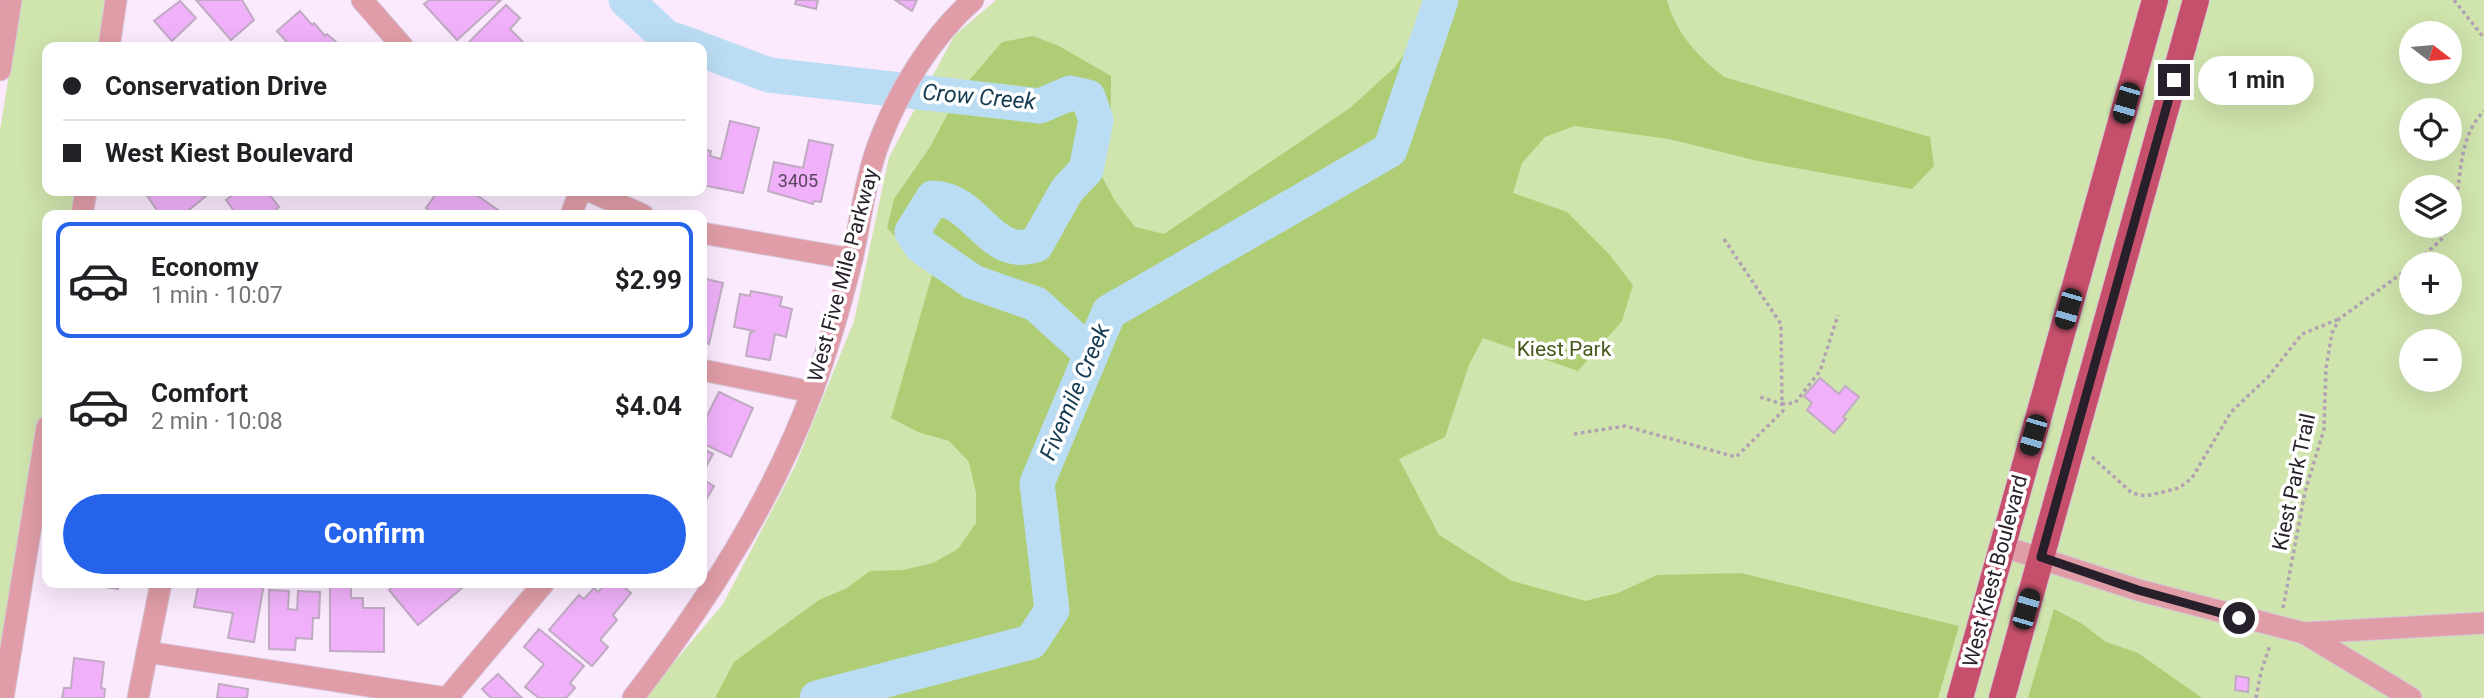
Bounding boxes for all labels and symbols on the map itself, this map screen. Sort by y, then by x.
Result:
north arrow [2399,21,2462,84]
callout: 1 min [2198,56,2314,104]
route end [2158,64,2190,96]
water label: Crow Creek [921,79,1038,115]
car [2111,80,2142,126]
street label: West Five Mile Parkway [803,166,883,384]
house number: 3405 [778,170,818,191]
car [2053,286,2084,332]
water label: Fivemile Creek [1034,319,1116,464]
park label: Kiest Park [1517,337,1612,361]
street label: Kiest Park Trail [2268,411,2320,553]
car [2018,412,2049,458]
street label: West Kiest Boulevard [1958,472,2032,670]
car [2011,586,2042,632]
route start [2223,602,2255,634]

